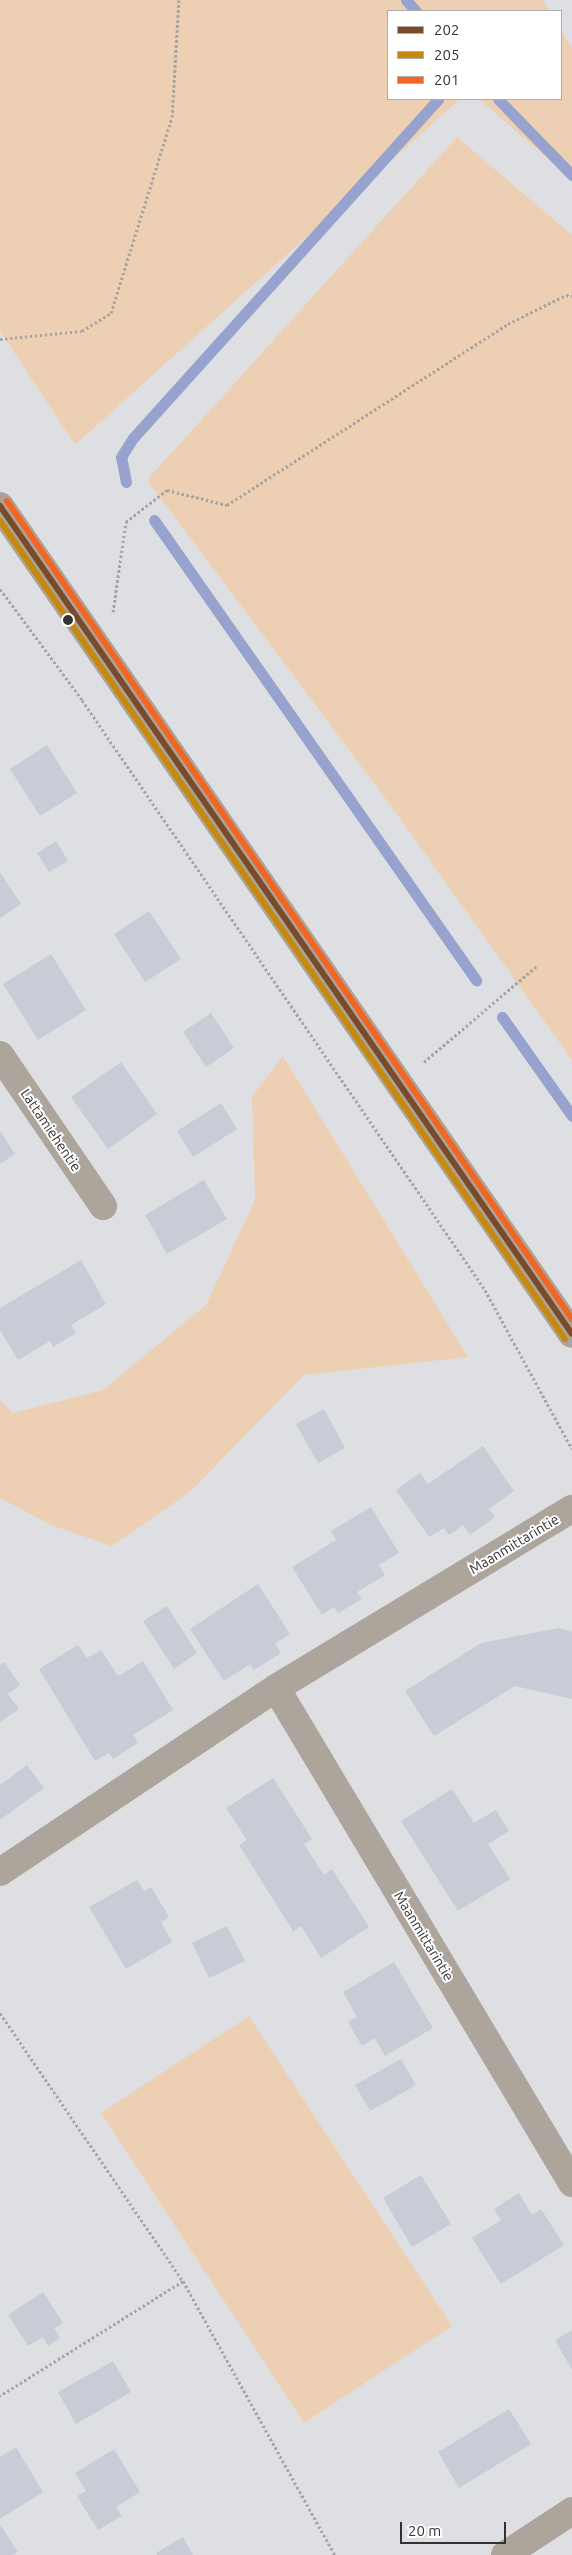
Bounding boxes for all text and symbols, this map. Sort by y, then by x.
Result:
legend [387,10,562,100]
text: 202 [434,21,459,38]
text: 205 [434,46,459,63]
text: 201 [434,71,459,88]
unlabelled marker [63,615,73,625]
street label: Lattamiehentie [17,1085,85,1175]
street label: Maanmittarintie [466,1511,562,1577]
street label: Maanmittarintie [391,1888,457,1984]
scale bar [402,2512,508,2544]
text: 20 m [408,2522,441,2539]

